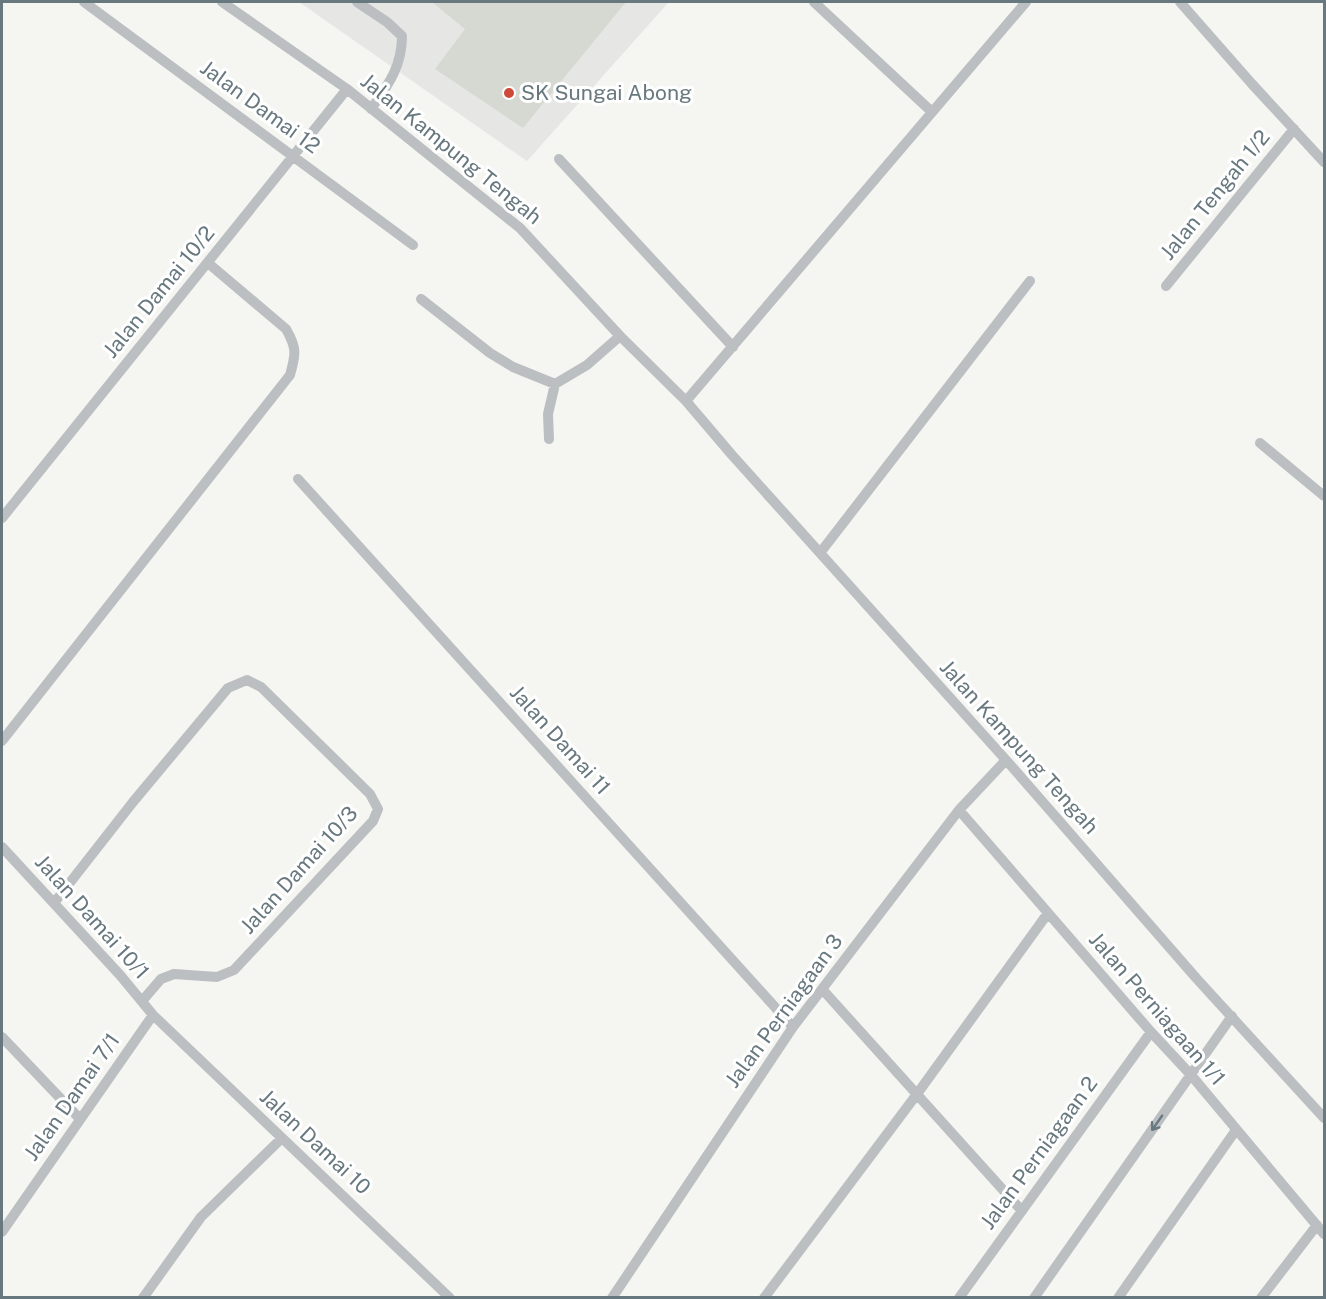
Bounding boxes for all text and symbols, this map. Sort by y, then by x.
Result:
street label: Jalan Damai 12 [195,55,325,158]
street label: Jalan Kampung Tengah [356,68,547,229]
place label: SK Sungai Abong [521,80,692,105]
marker: SK Sungai Abong [502,86,516,100]
street label: Jalan Tengah 1/2 [1155,125,1275,265]
street label: Jalan Damai 10/2 [98,221,219,363]
street label: Jalan Kampung Tengah [935,655,1104,839]
street label: Jalan Damai 11 [505,680,616,799]
street label: Jalan Damai 10/3 [235,801,362,939]
street label: Jalan Damai 10/1 [30,849,155,984]
street label: Jalan Perniagaan 1/1 [1084,927,1231,1090]
street label: Jalan Perniagaan 3 [720,929,848,1092]
street label: Jalan Damai 7/1 [18,1028,125,1165]
street label: Jalan Perniagaan 2 [975,1071,1102,1234]
street label: Jalan Damai 10 [255,1084,376,1199]
one-way arrow [1151,1114,1163,1130]

